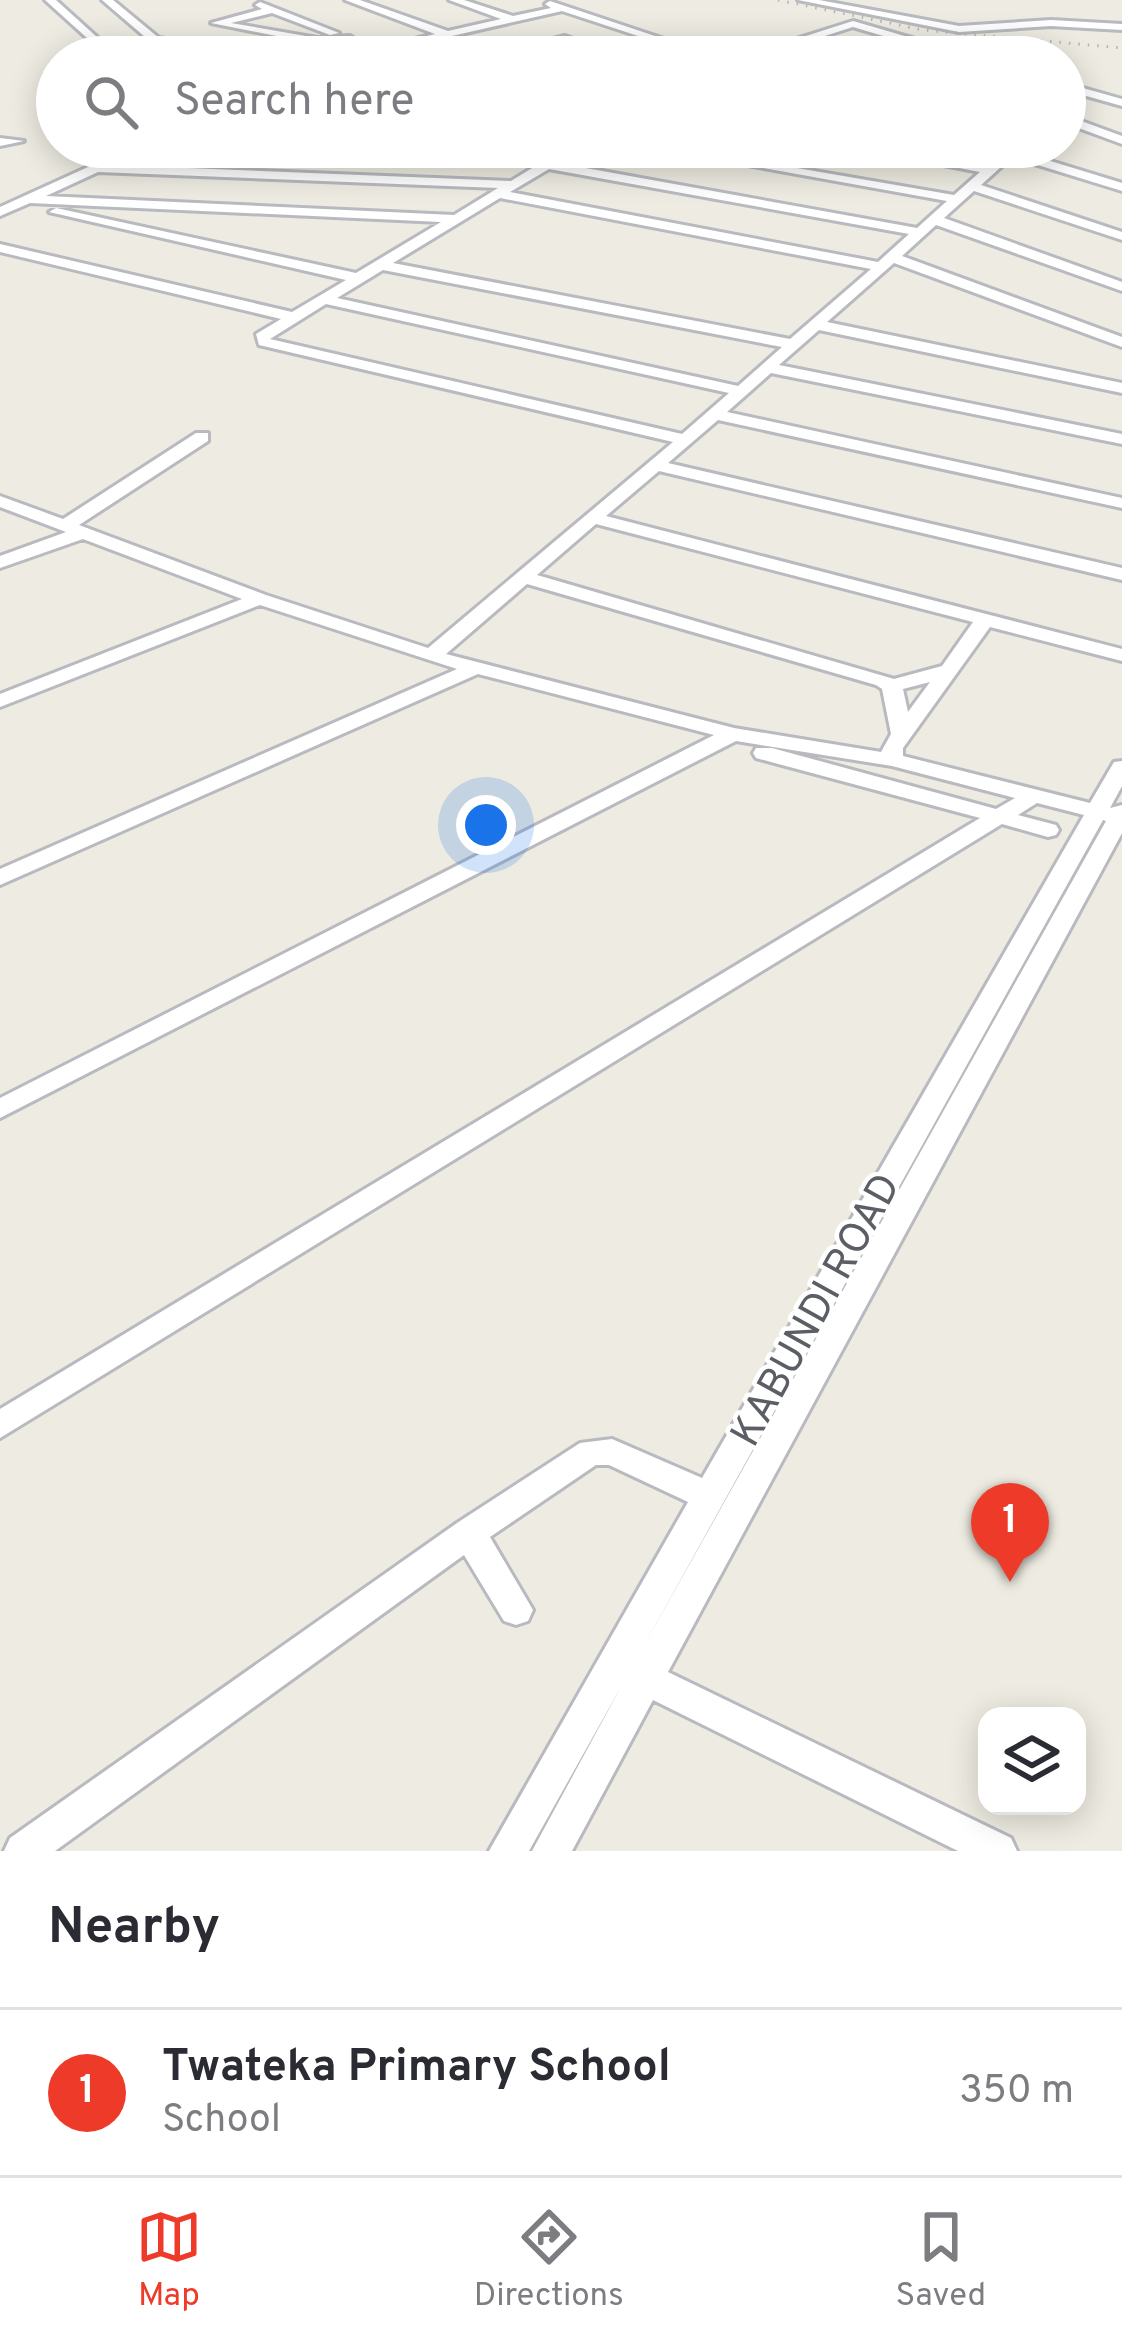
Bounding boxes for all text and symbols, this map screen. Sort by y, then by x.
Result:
search box [36,36,1086,168]
icon: search [78,69,144,135]
text: Search here [174,74,414,131]
your location [456,795,516,855]
street label: KABUNDI ROAD [721,1165,915,1457]
pin: 1 [971,1483,1049,1582]
map controls [978,1707,1086,1815]
button: layers [978,1707,1086,1815]
text: Nearby [48,1897,220,1962]
text: Twateka Primary School [162,2040,671,2097]
text: 1 [79,2068,95,2117]
text: 350 m [959,2068,1074,2117]
text: School [162,2097,281,2146]
tab: Map [136,2204,202,2318]
tab: Directions [474,2204,624,2318]
tab: Saved [895,2204,986,2318]

